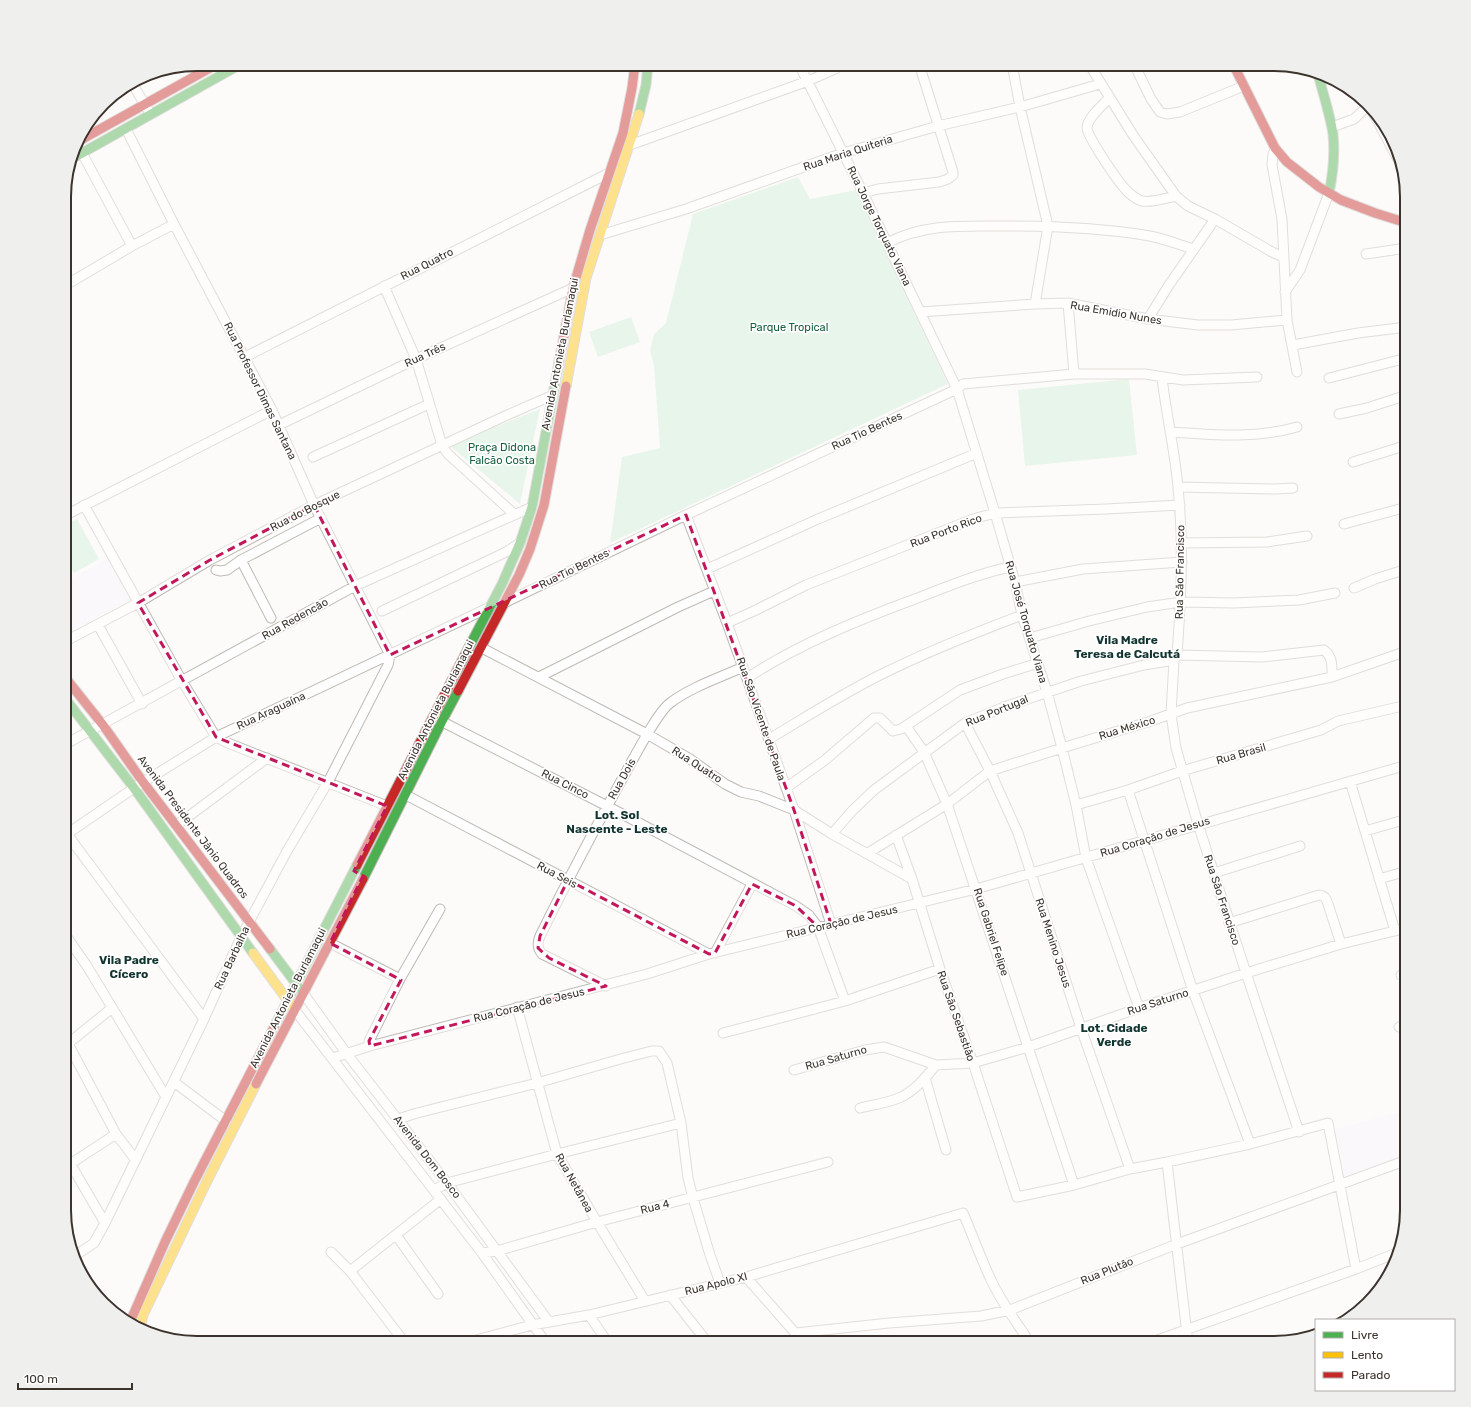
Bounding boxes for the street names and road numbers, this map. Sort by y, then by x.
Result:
street label: Rua Maria Quiteria [802,132,894,174]
street label: Rua Jorge Torquato Viana [844,164,914,288]
street label: Rua Quatro [398,245,456,283]
street label: Avenida Antonieta Burlamaqui [539,277,581,431]
street label: Rua Emidio Nunes [1069,299,1163,328]
street label: Rua Professor Dimas Santana [221,320,299,462]
street label: Rua Três [402,340,448,370]
street label: Rua Tio Bentes [830,409,905,453]
street label: Rua do Bosque [268,488,342,534]
street label: Rua Porto Rico [908,511,984,551]
street label: Rua São Francisco [1173,525,1187,619]
street label: Rua Tio Bentes [537,546,612,592]
street label: Rua José Torquato Viana [1002,559,1050,685]
street label: Rua Redencão [260,595,330,643]
street label: Avenida Antonieta Burlamaqui [395,638,477,782]
street label: Rua São Vicente de Paula [734,656,788,782]
street label: Rua Araguaína [234,689,308,733]
street label: Rua Portugal [964,693,1030,729]
street label: Rua México [1097,713,1157,743]
street label: Rua Brasil [1215,741,1267,767]
street label: Rua Quatro [669,744,725,786]
street label: Avenida Presidente Jânio Quadros [135,753,251,901]
street label: Rua Dois [605,756,639,802]
street label: Rua Cinco [539,766,591,802]
street label: Rua Coração de Jesus [1099,814,1212,860]
street label: Rua São Francisco [1201,853,1243,947]
street label: Rua Seis [535,859,580,891]
street label: Rua Gabriel Felipe [971,886,1011,978]
street label: Rua Menino Jesus [1032,897,1074,990]
street label: Rua Coração de Jesus [785,903,899,941]
street label: Rua Barbalha [212,924,252,992]
street label: Avenida Antonieta Burlamaqui [247,926,329,1070]
street label: Rua São Sebastião [934,969,978,1063]
street label: Rua Coração de Jesus [472,985,586,1025]
street label: Rua Saturno [1126,986,1190,1018]
street label: Rua Saturno [804,1043,868,1073]
street label: Avenida Dom Bosco [391,1113,463,1201]
street label: Rua Netânea [552,1151,596,1215]
street label: Rua 4 [639,1197,671,1217]
street label: Rua Plutão [1079,1255,1135,1287]
street label: Rua Apolo XI [683,1270,749,1298]

